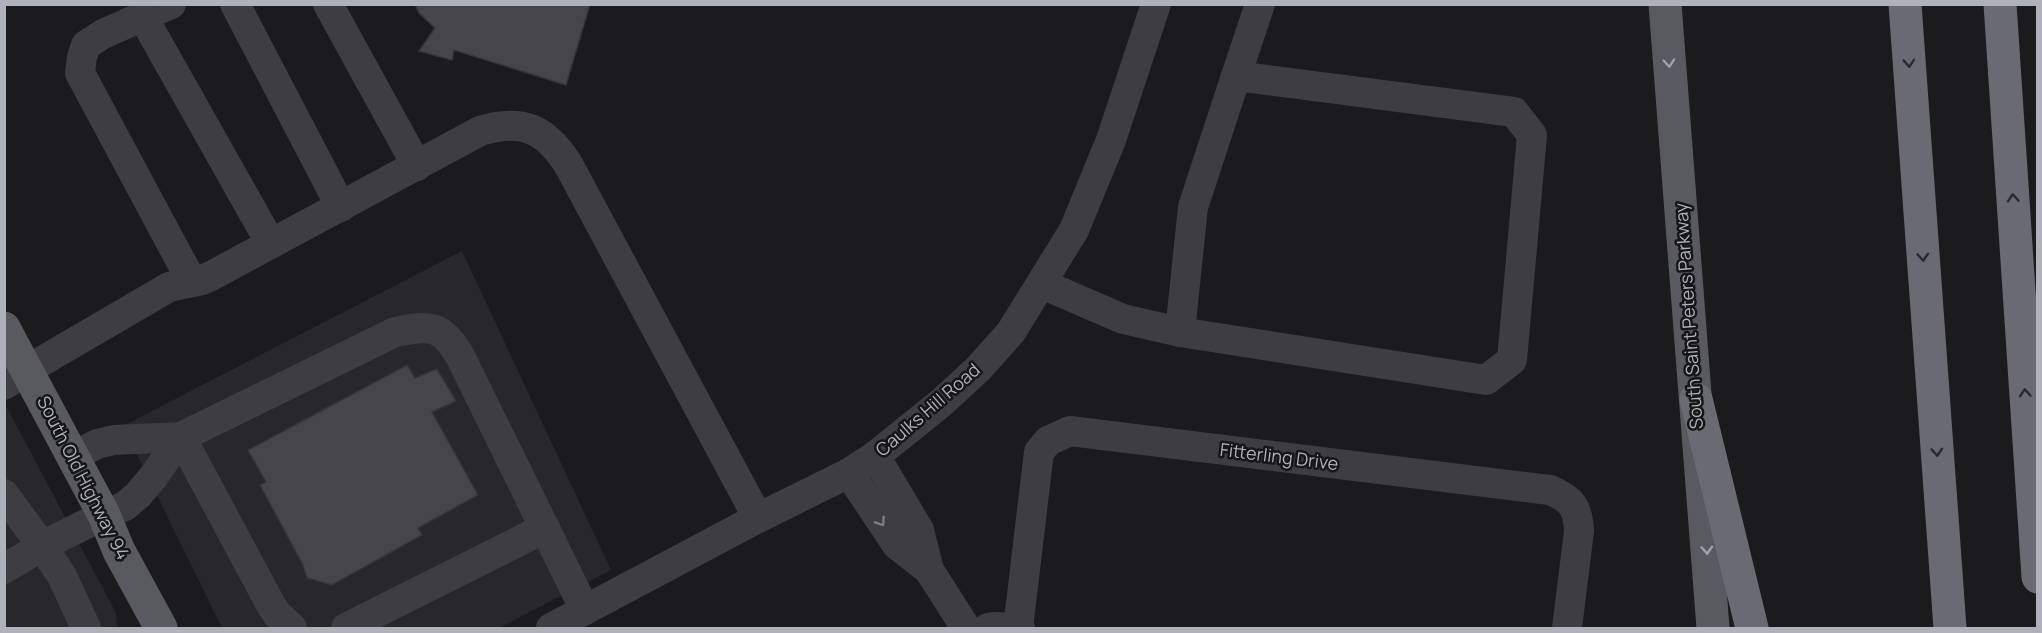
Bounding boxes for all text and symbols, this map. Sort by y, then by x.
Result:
one-way arrow [1663,58,1676,67]
one-way arrow [1902,58,1915,67]
one-way arrow [2006,194,2019,203]
street label: South Saint Peters Parkway [1668,202,1708,430]
one-way arrow [1916,253,1929,262]
street label: Caulks Hill Road [870,357,985,461]
one-way arrow [2019,388,2032,397]
street label: South Old Highway 94 [32,391,136,564]
street label: Fitterling Drive [1219,437,1340,475]
one-way arrow [1930,447,1943,456]
one-way arrow [874,515,885,526]
one-way arrow [1700,546,1713,555]

